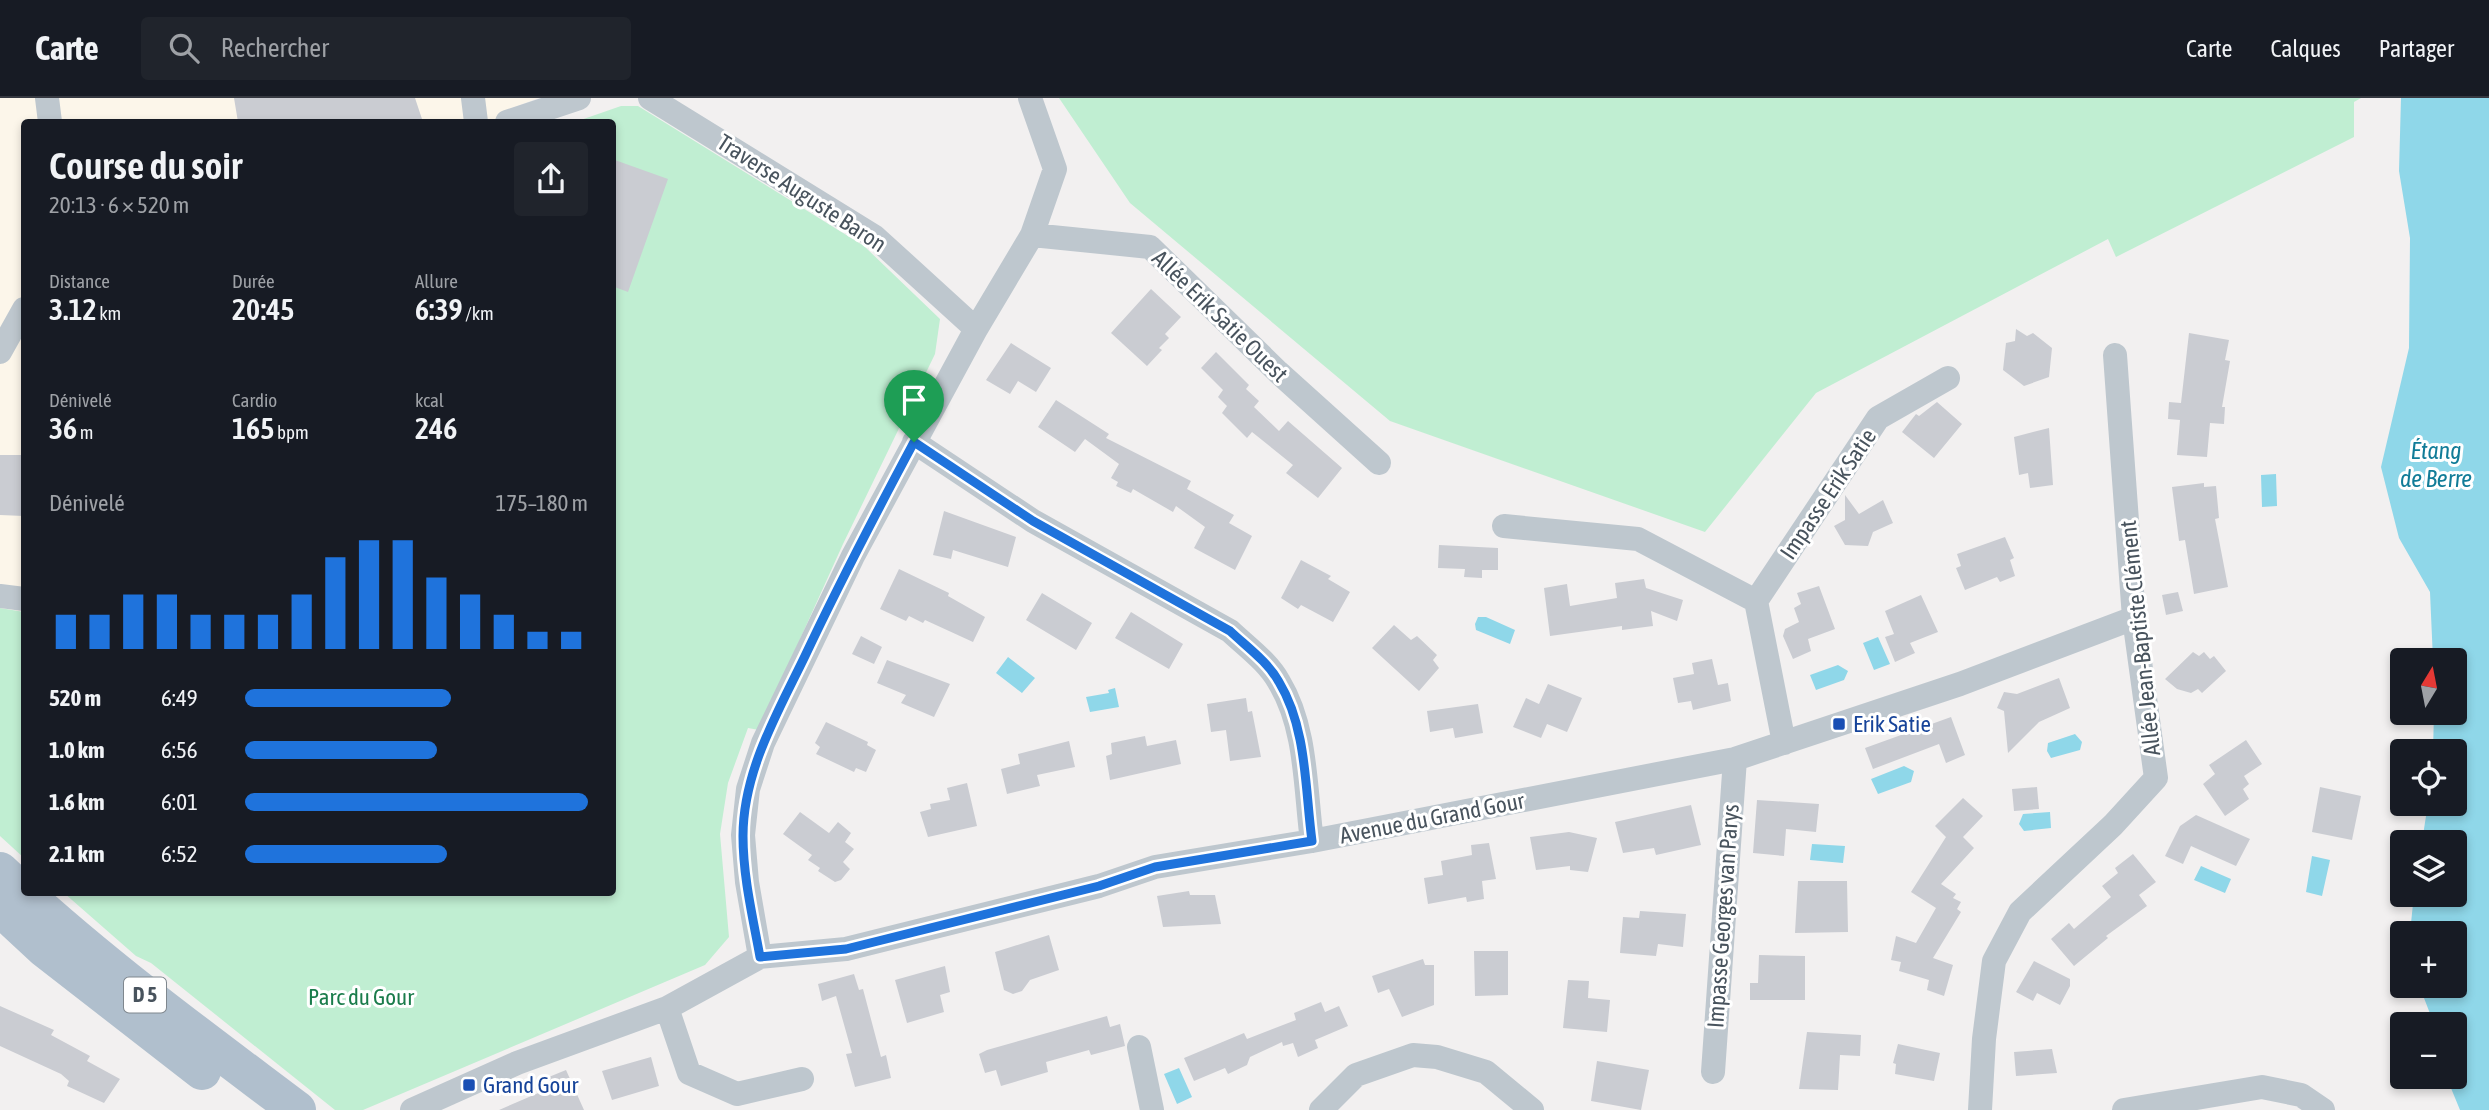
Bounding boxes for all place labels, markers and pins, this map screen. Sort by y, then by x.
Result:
pin [884,370,944,442]
place label: Erik Satie [1853,711,1931,737]
marker: Erik Satie [1831,716,1847,732]
place label: Grand Gour [483,1072,580,1098]
marker: Grand Gour [461,1077,477,1093]

